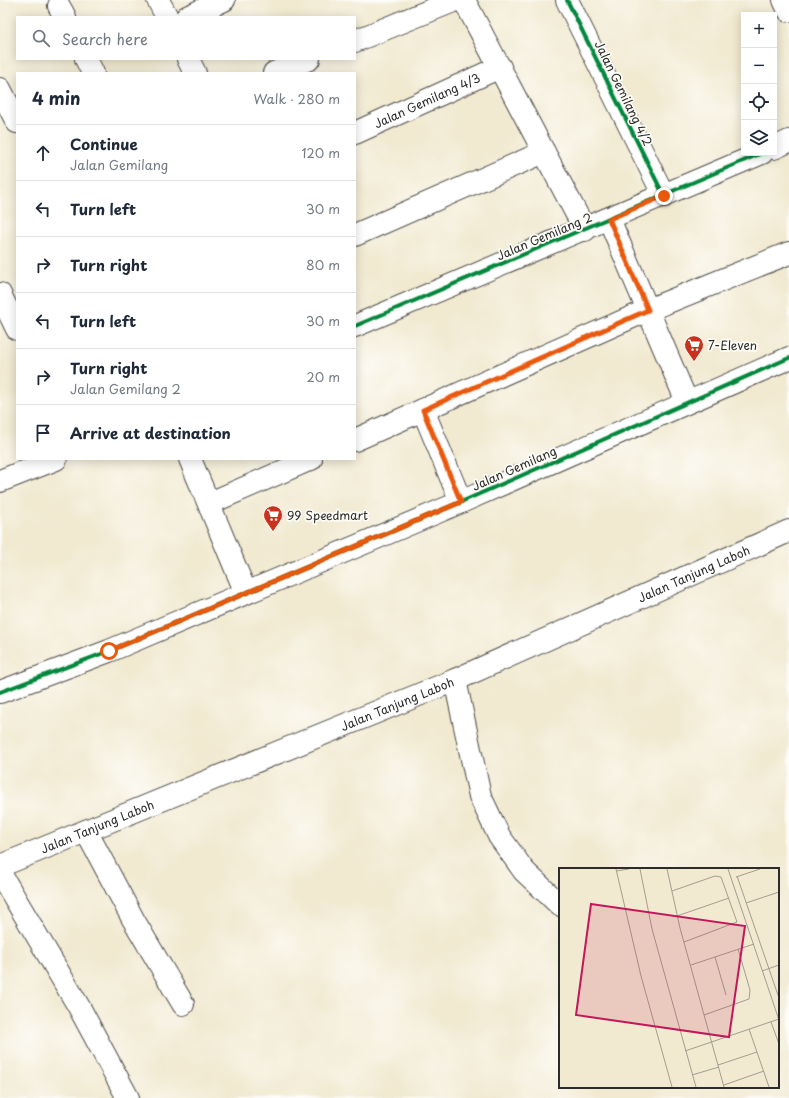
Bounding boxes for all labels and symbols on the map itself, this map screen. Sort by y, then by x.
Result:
street label: Jalan Gemilang 4/2 [591,37,657,149]
street label: Jalan Gemilang 4/3 [371,68,483,132]
route end [655,187,673,205]
street label: Jalan Gemilang 2 [493,208,595,264]
supermarket icon: 7-Eleven [683,334,705,362]
place label: 7-Eleven [708,336,757,354]
street label: Jalan Gemilang [469,441,559,495]
supermarket icon: 99 Speedmart [262,504,284,532]
place label: 99 Speedmart [287,506,368,524]
street label: Jalan Tanjung Laboh [635,541,753,606]
route start [100,642,118,660]
street label: Jalan Tanjung Laboh [338,672,457,735]
street label: Jalan Tanjung Laboh [38,795,157,858]
inset map [559,868,779,1088]

